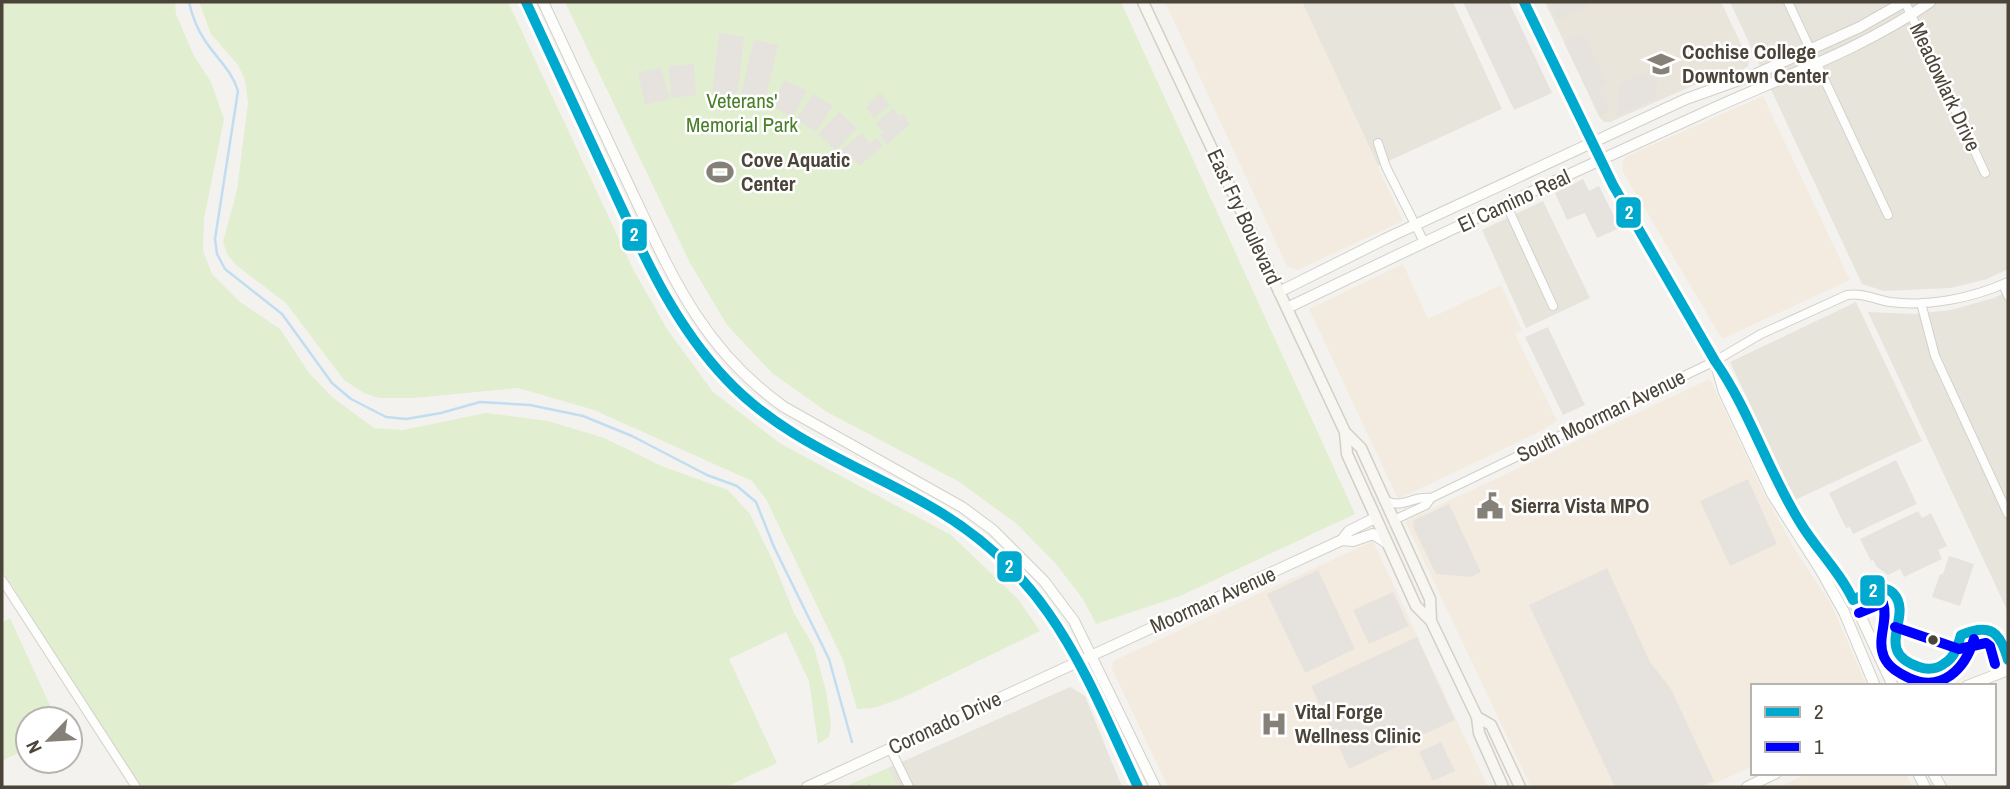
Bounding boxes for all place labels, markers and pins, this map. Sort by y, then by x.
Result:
place label: Cochise College Downtown Center [1682,37,1829,90]
school or university icon: Cochise College Downtown Center [1646,49,1676,79]
place label: Cove Aquatic Center [741,145,850,198]
sports icon: Cove Aquatic Center [705,157,735,187]
public building icon: Sierra Vista MPO [1475,491,1505,521]
place label: Sierra Vista MPO [1511,491,1650,520]
unlabelled marker [1926,633,1940,647]
place label: Vital Forge Wellness Clinic [1295,697,1421,750]
hospital icon: Vital Forge Wellness Clinic [1259,709,1289,739]

